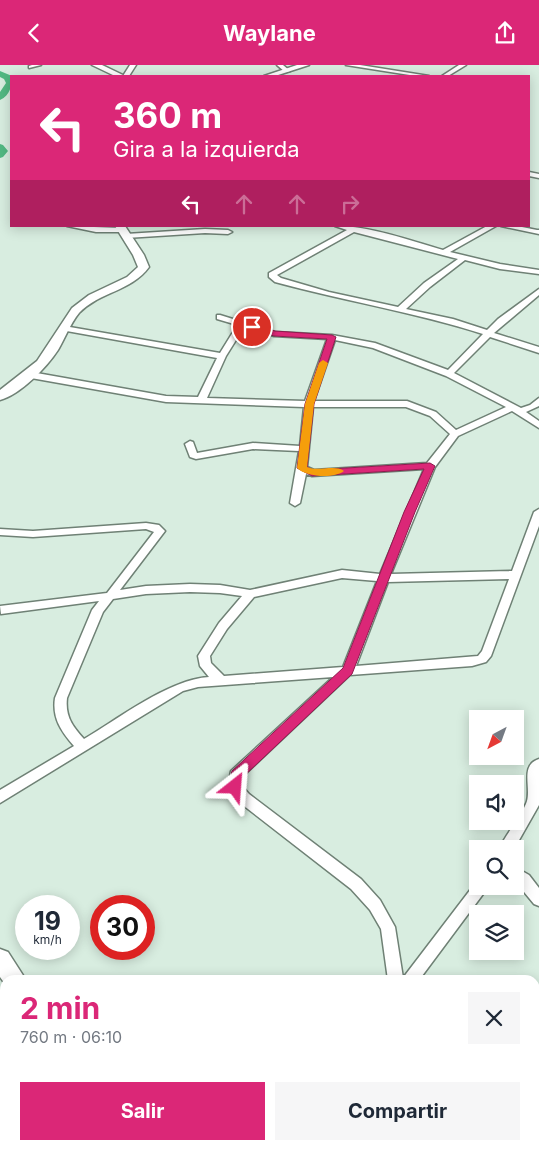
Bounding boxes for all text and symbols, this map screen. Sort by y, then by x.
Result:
icon: back [20,19,48,47]
icon: share [491,19,519,47]
text: Waylane [223,20,316,46]
text: 360 m [113,94,222,136]
icon: left [30,95,95,160]
text: Gira a la izquierda [113,136,300,162]
icon: left [177,190,205,218]
icon: ahead [230,190,258,218]
icon: ahead [283,190,311,218]
icon: right [336,190,364,218]
pin [231,306,273,348]
icon: arrive [238,313,266,341]
north arrow [469,710,524,765]
map controls [469,710,524,960]
position arrow [208,760,260,812]
button: sound [469,775,524,830]
button: search [469,840,524,895]
speed limit sign: 30 [90,895,155,960]
button: layers [469,905,524,960]
text: 19 [34,906,61,936]
text: km/h [33,932,62,947]
text: 2 min [20,990,100,1026]
button: close [468,992,520,1044]
text: 760 m · 06:10 [20,1027,122,1047]
button: Salir [20,1082,265,1140]
button: Compartir [275,1082,520,1140]

